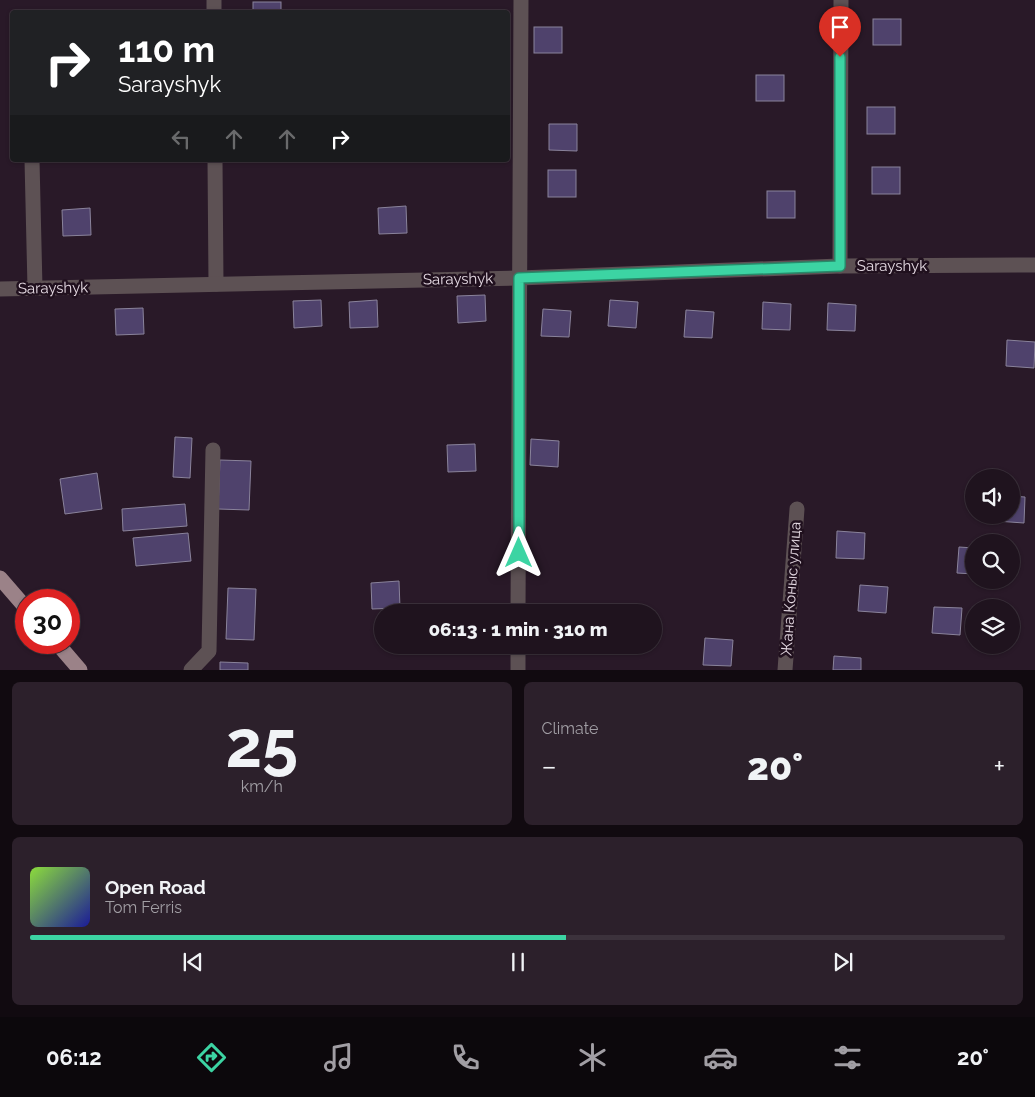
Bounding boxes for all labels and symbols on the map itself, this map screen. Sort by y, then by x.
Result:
pin [819,6,861,57]
street label: Sarayshyk [857,257,927,275]
street label: Sarayshyk [423,269,493,289]
street label: Sarayshyk [18,278,88,298]
street label: Жана Коныс улица [777,521,805,657]
position arrow [492,526,544,578]
speed limit sign: 30 [15,589,80,654]

